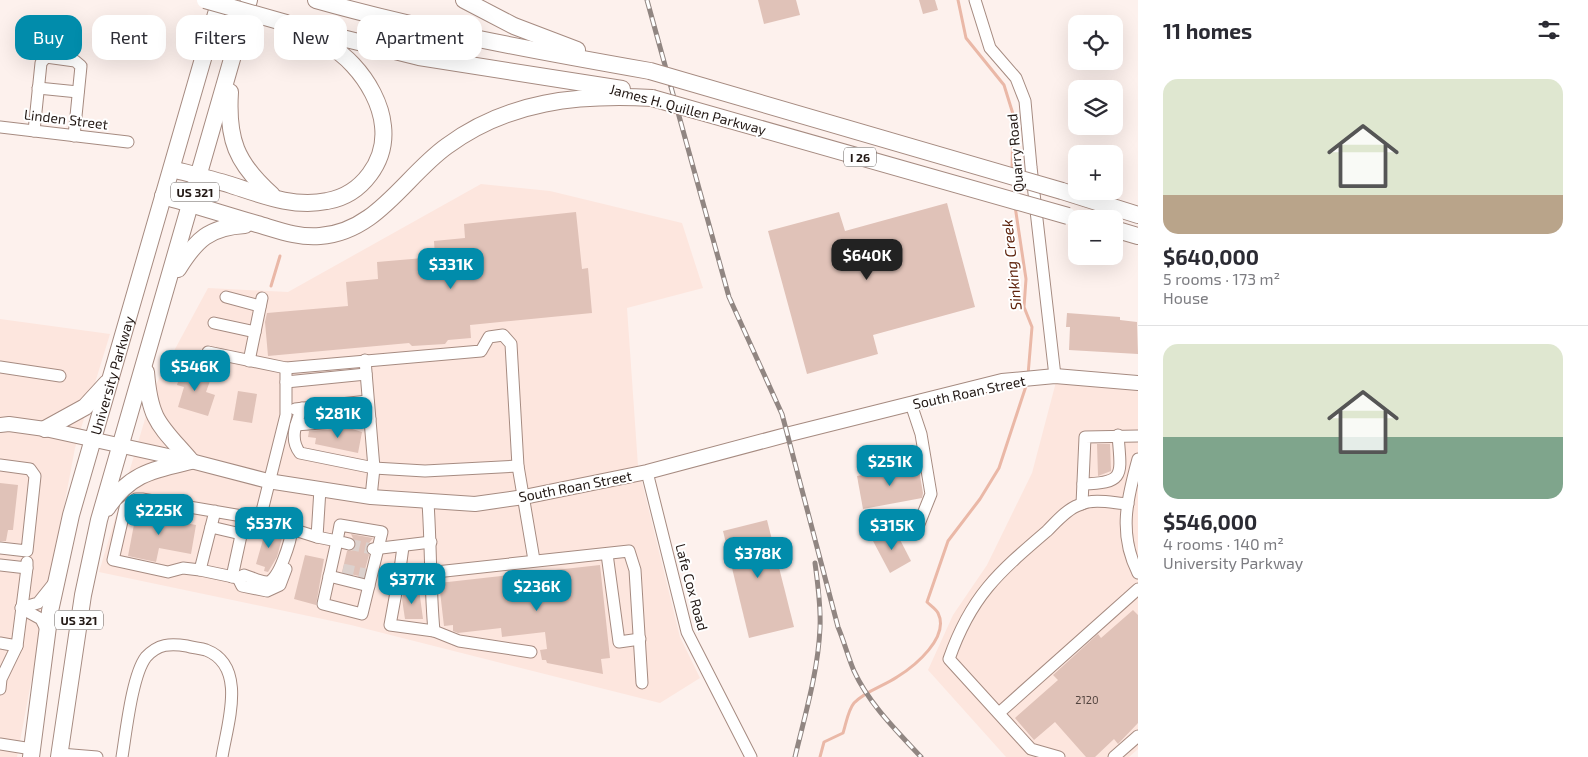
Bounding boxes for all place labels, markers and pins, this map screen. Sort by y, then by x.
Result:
pin: $640K [832,238,902,281]
pin: $331K [416,248,486,290]
pin: $546K [160,350,230,392]
pin: $281K [303,396,373,439]
pin: $251K [855,444,925,487]
pin: $225K [124,494,194,536]
pin: $537K [234,506,304,549]
pin: $315K [857,508,927,551]
pin: $378K [723,536,793,579]
pin: $377K [377,562,447,605]
pin: $236K [502,570,572,612]

